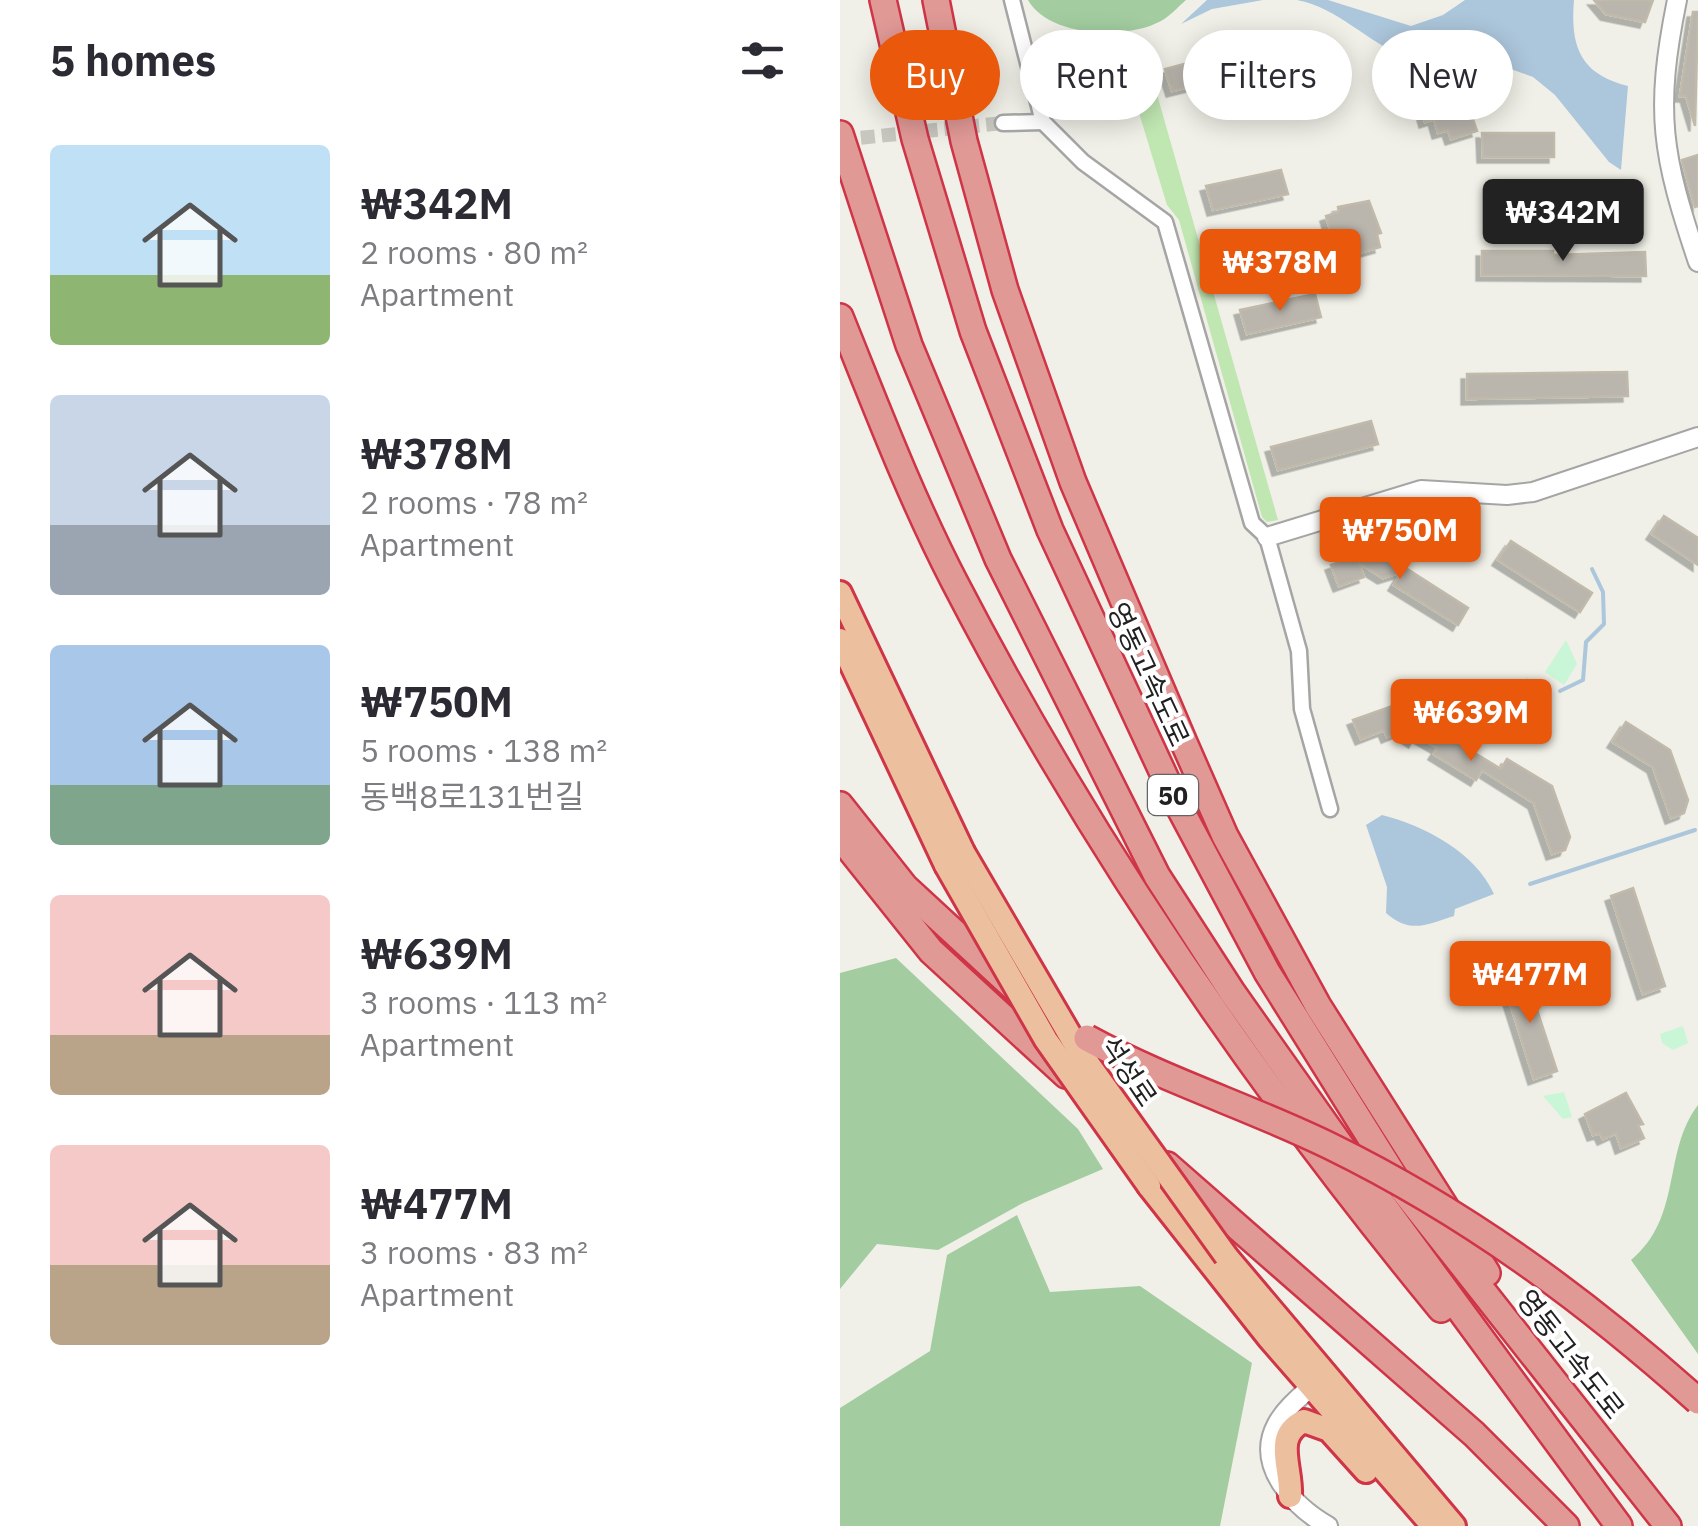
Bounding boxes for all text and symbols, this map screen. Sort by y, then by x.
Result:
chip: Buy [870,30,1000,120]
chip: Rent [1020,30,1163,120]
chip: Filters [1183,30,1352,120]
chip: New [1372,30,1513,120]
text: 5 homes [50,33,216,88]
icon: filters [735,33,790,88]
text: ₩342M [360,176,513,231]
pin: ₩342M [1493,179,1633,264]
icon: home [130,185,250,305]
text: ₩342M [1505,190,1621,232]
pin: ₩378M [1210,229,1350,314]
text: 2 rooms · 80 m² [360,231,588,273]
text: ₩378M [1222,240,1338,282]
text: Apartment [360,273,514,315]
text: ₩378M [360,426,513,481]
icon: home [130,435,250,555]
text: 2 rooms · 78 m² [360,481,588,523]
pin: ₩750M [1330,497,1470,582]
text: ₩750M [1342,508,1458,550]
text: Apartment [360,523,514,565]
street label: 영동고속도로 [1100,596,1198,752]
text: ₩750M [360,674,513,729]
pin: ₩639M [1401,679,1541,764]
icon: home [130,685,250,805]
text: ₩639M [1413,690,1529,732]
text: 5 rooms · 138 m² [360,729,607,771]
text: 동백8로131번길 [360,775,584,817]
road number: 50 [1148,775,1198,815]
text: ₩639M [360,926,513,981]
icon: home [130,935,250,1055]
pin: ₩477M [1460,941,1600,1026]
text: ₩477M [1472,952,1588,994]
text: 3 rooms · 113 m² [360,981,607,1023]
text: Apartment [360,1023,514,1065]
street label: 석성로 [1092,1029,1166,1113]
text: ₩477M [360,1176,513,1231]
icon: home [130,1185,250,1305]
text: 3 rooms · 83 m² [360,1231,588,1273]
text: Apartment [360,1273,514,1315]
street label: 영동고속도로 [1509,1282,1633,1426]

